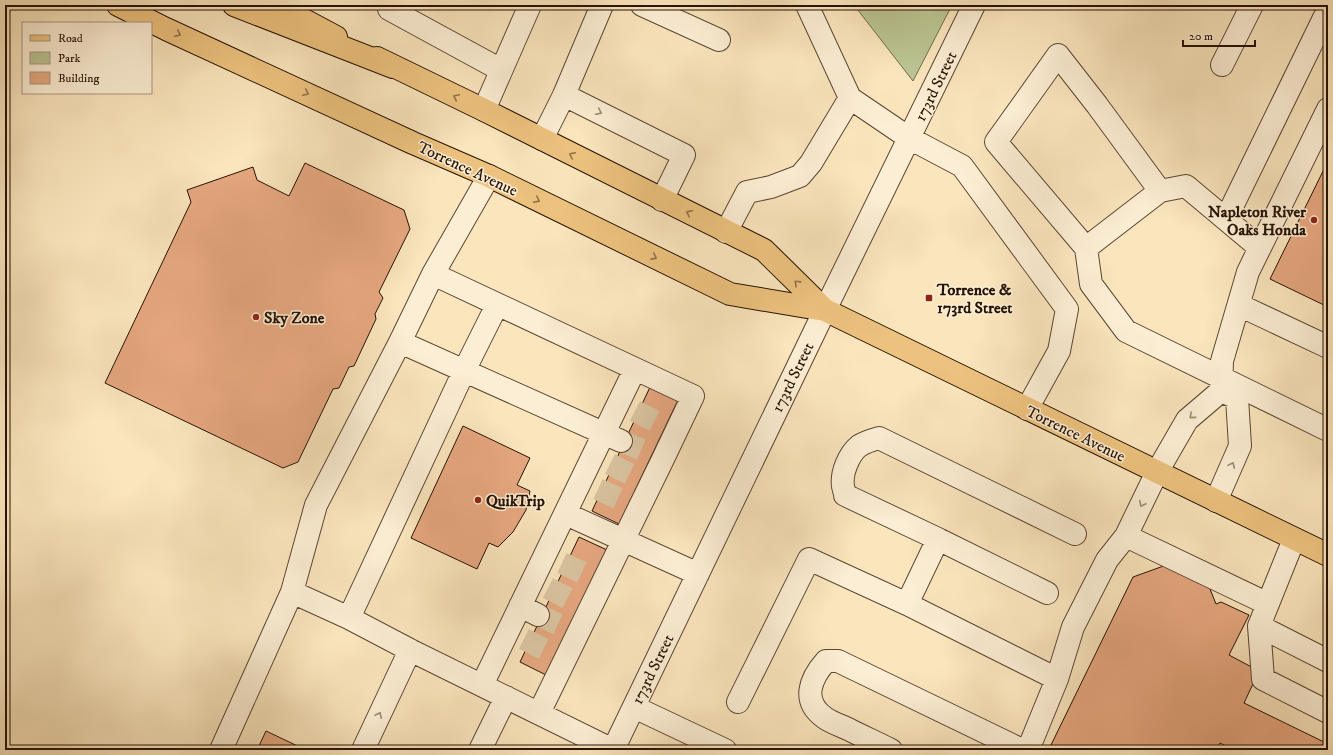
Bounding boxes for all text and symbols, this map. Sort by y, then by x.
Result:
legend [22,22,152,94]
scale bar [1183,22,1255,48]
one-way arrow [174,29,181,37]
text: 20 m [1189,29,1213,44]
text: Road [58,31,83,46]
street label: 173rd Street [910,48,961,125]
text: Park [58,51,80,66]
text: Building [58,71,99,86]
one-way arrow [301,88,309,96]
one-way arrow [453,94,460,102]
one-way arrow [595,107,602,115]
street label: Torrence Avenue [414,137,521,201]
one-way arrow [569,152,577,160]
one-way arrow [533,195,541,203]
place label: Napleton River Oaks Honda [1208,202,1307,240]
one-way arrow [685,210,693,218]
marker: Napleton River Oaks Honda [1309,215,1319,225]
one-way arrow [650,252,657,260]
one-way arrow [794,280,802,287]
place label: Torrence & 173rd Street [936,280,1013,318]
marker: Torrence & 173rd Street [924,293,934,303]
place label: Sky Zone [264,308,325,328]
marker: Sky Zone [251,312,261,322]
street label: 173rd Street [767,339,818,416]
street label: Torrence Avenue [1023,401,1129,467]
one-way arrow [1189,412,1196,419]
one-way arrow [1227,462,1235,470]
place label: QuikTrip [486,491,545,511]
marker: QuikTrip [473,495,483,505]
one-way arrow [1139,500,1147,507]
street label: 173rd Street [627,631,678,708]
one-way arrow [374,711,382,719]

